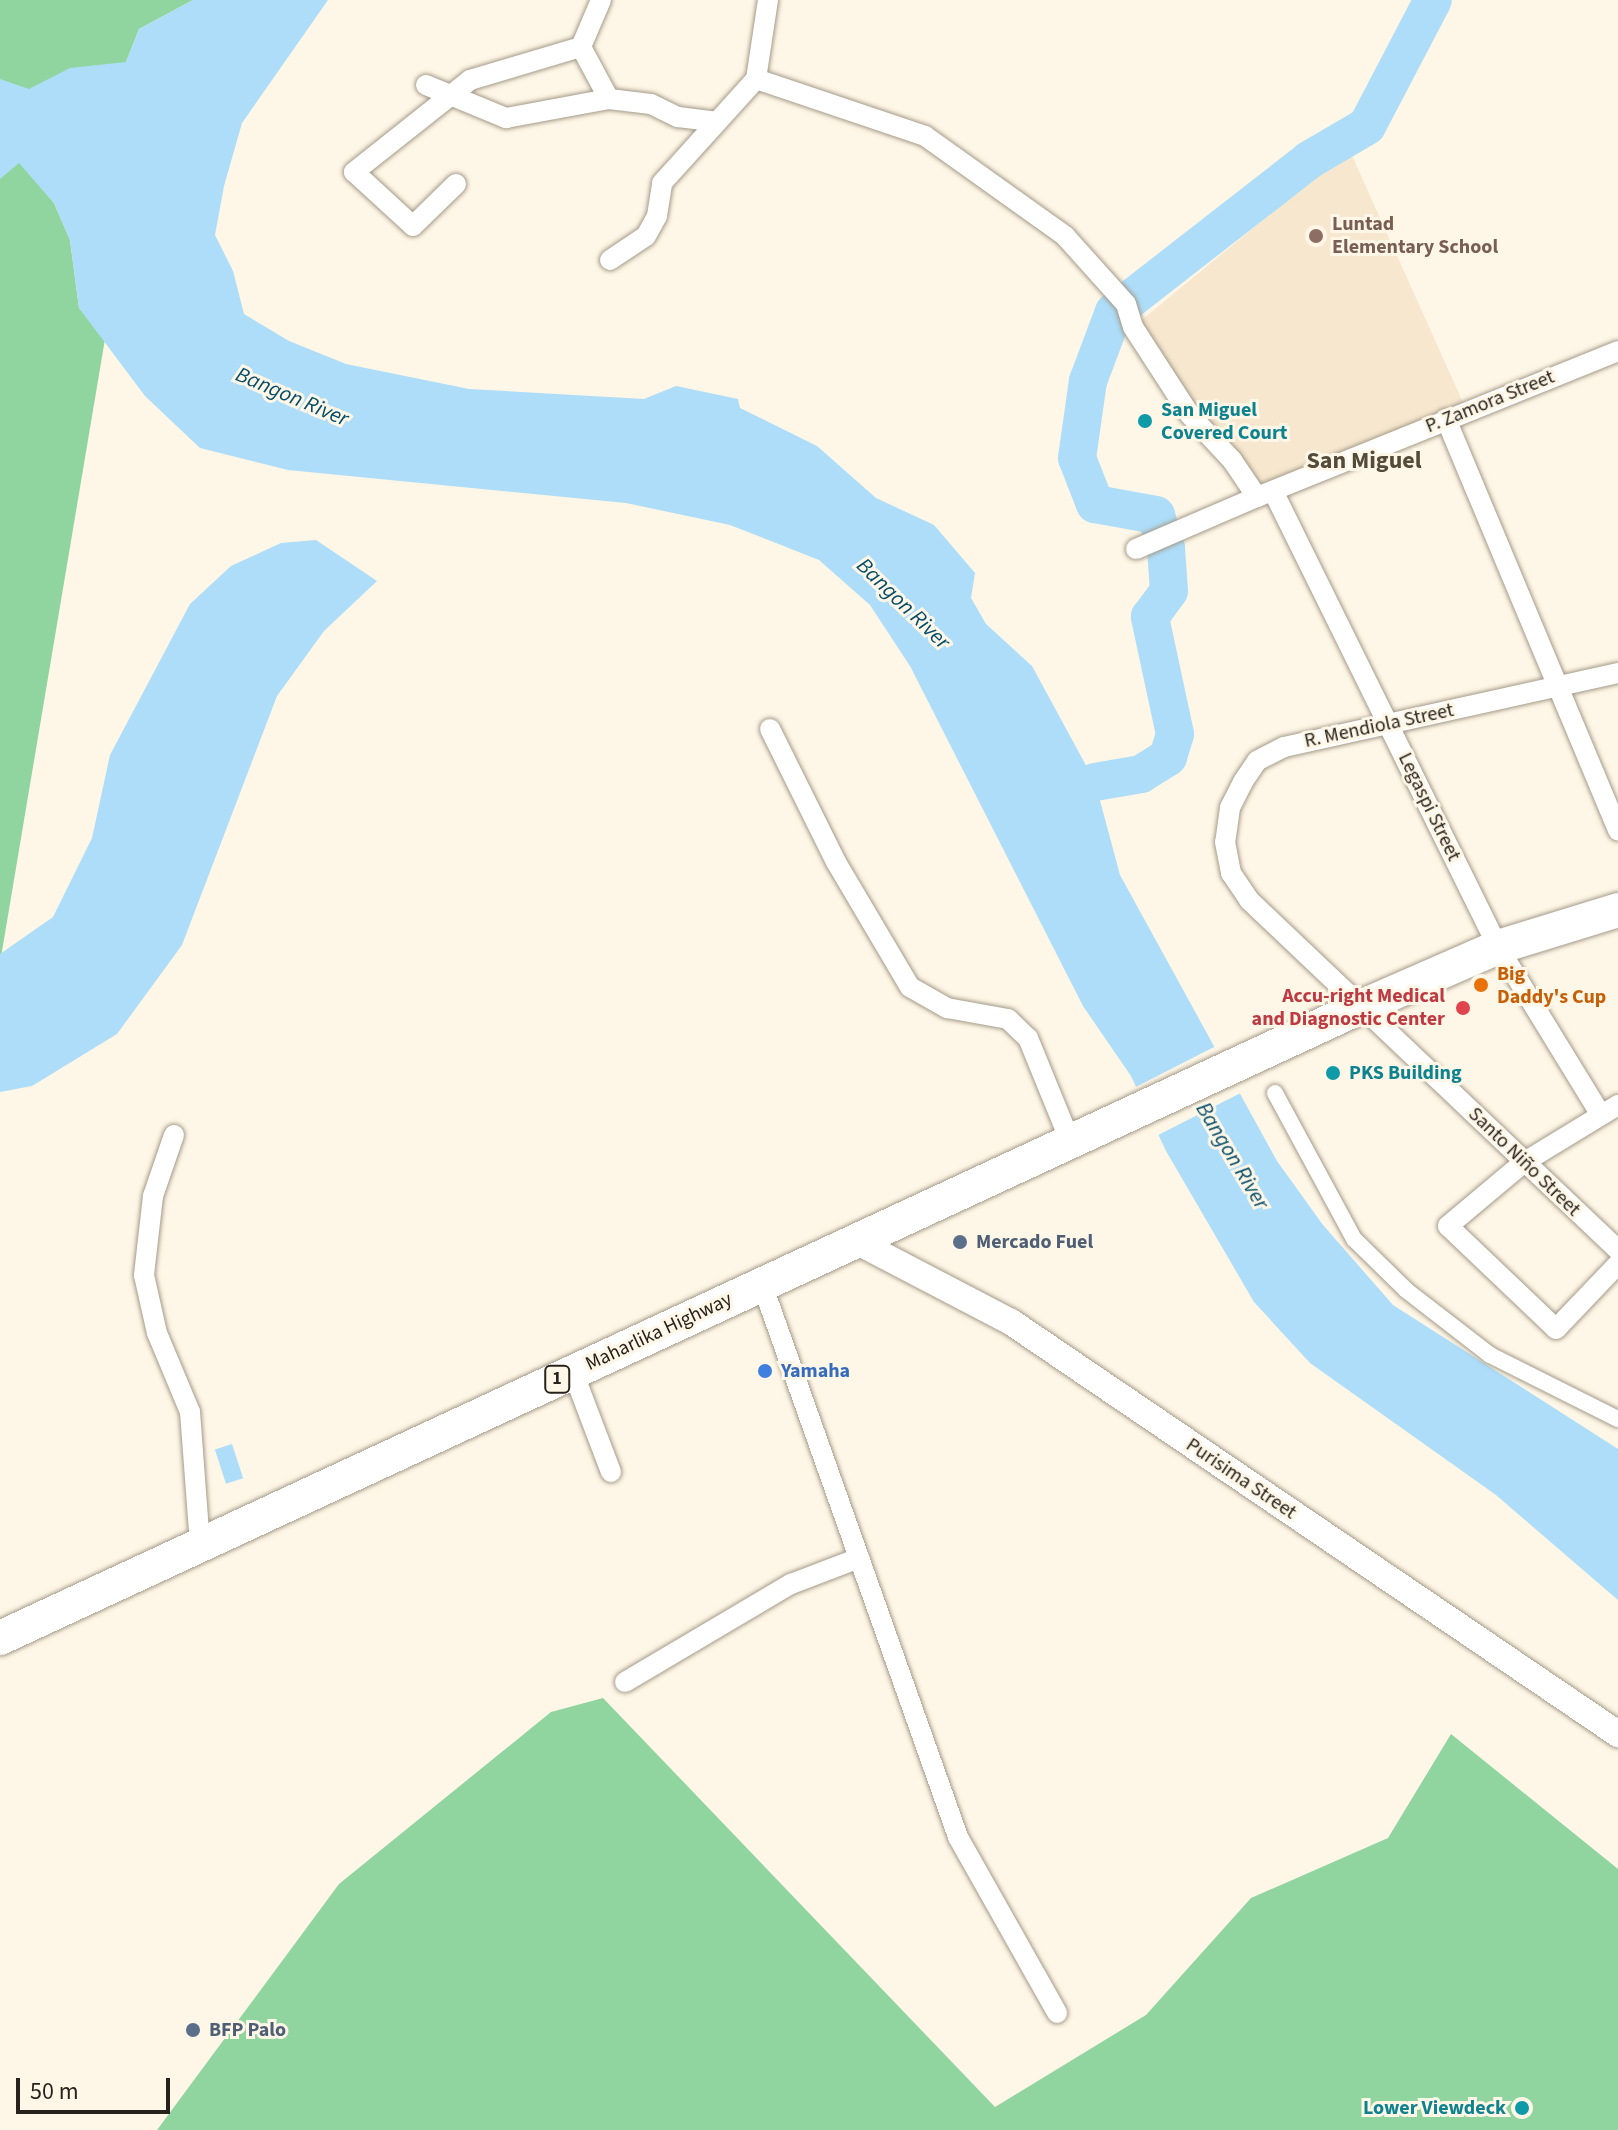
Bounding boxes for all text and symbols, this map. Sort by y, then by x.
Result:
place label: Luntad Elementary School [1332,212,1498,259]
marker: Luntad Elementary School [1307,227,1325,245]
water label: Bangon River [232,361,352,433]
street label: P. Zamora Street [1422,365,1558,439]
place label: San Miguel Covered Court [1161,398,1288,445]
marker: San Miguel Covered Court [1136,412,1154,430]
district label: San Miguel [1306,447,1422,475]
water label: Bangon River [851,553,955,655]
street label: R. Mendiola Street [1302,698,1456,754]
street label: Legaspi Street [1392,749,1466,865]
place label: Big Daddy's Cup [1497,962,1606,1009]
marker: Big Daddy's Cup [1472,976,1490,994]
place label: Accu-right Medical and Diagnostic Center [1252,984,1445,1031]
marker: Accu-right Medical and Diagnostic Center [1452,997,1474,1019]
place label: PKS Building [1349,1061,1462,1085]
marker: PKS Building [1324,1064,1342,1082]
water label: Bangon River [1190,1098,1274,1214]
street label: Santo Niño Street [1463,1102,1585,1222]
place label: Mercado Fuel [976,1230,1093,1254]
marker: Mercado Fuel [951,1233,969,1251]
street label: Maharlika Highway [582,1288,736,1376]
place label: Yamaha [781,1359,850,1383]
marker: Yamaha [756,1362,774,1380]
road number: 1 [543,1365,571,1393]
street label: Purisima Street [1181,1433,1301,1525]
place label: BFP Palo [209,2018,286,2042]
marker: BFP Palo [184,2021,202,2039]
scale bar [20,2062,174,2112]
text: 50 m [30,2074,79,2109]
place label: Lower Viewdeck [1363,2096,1506,2120]
marker: Lower Viewdeck [1513,2099,1531,2117]

